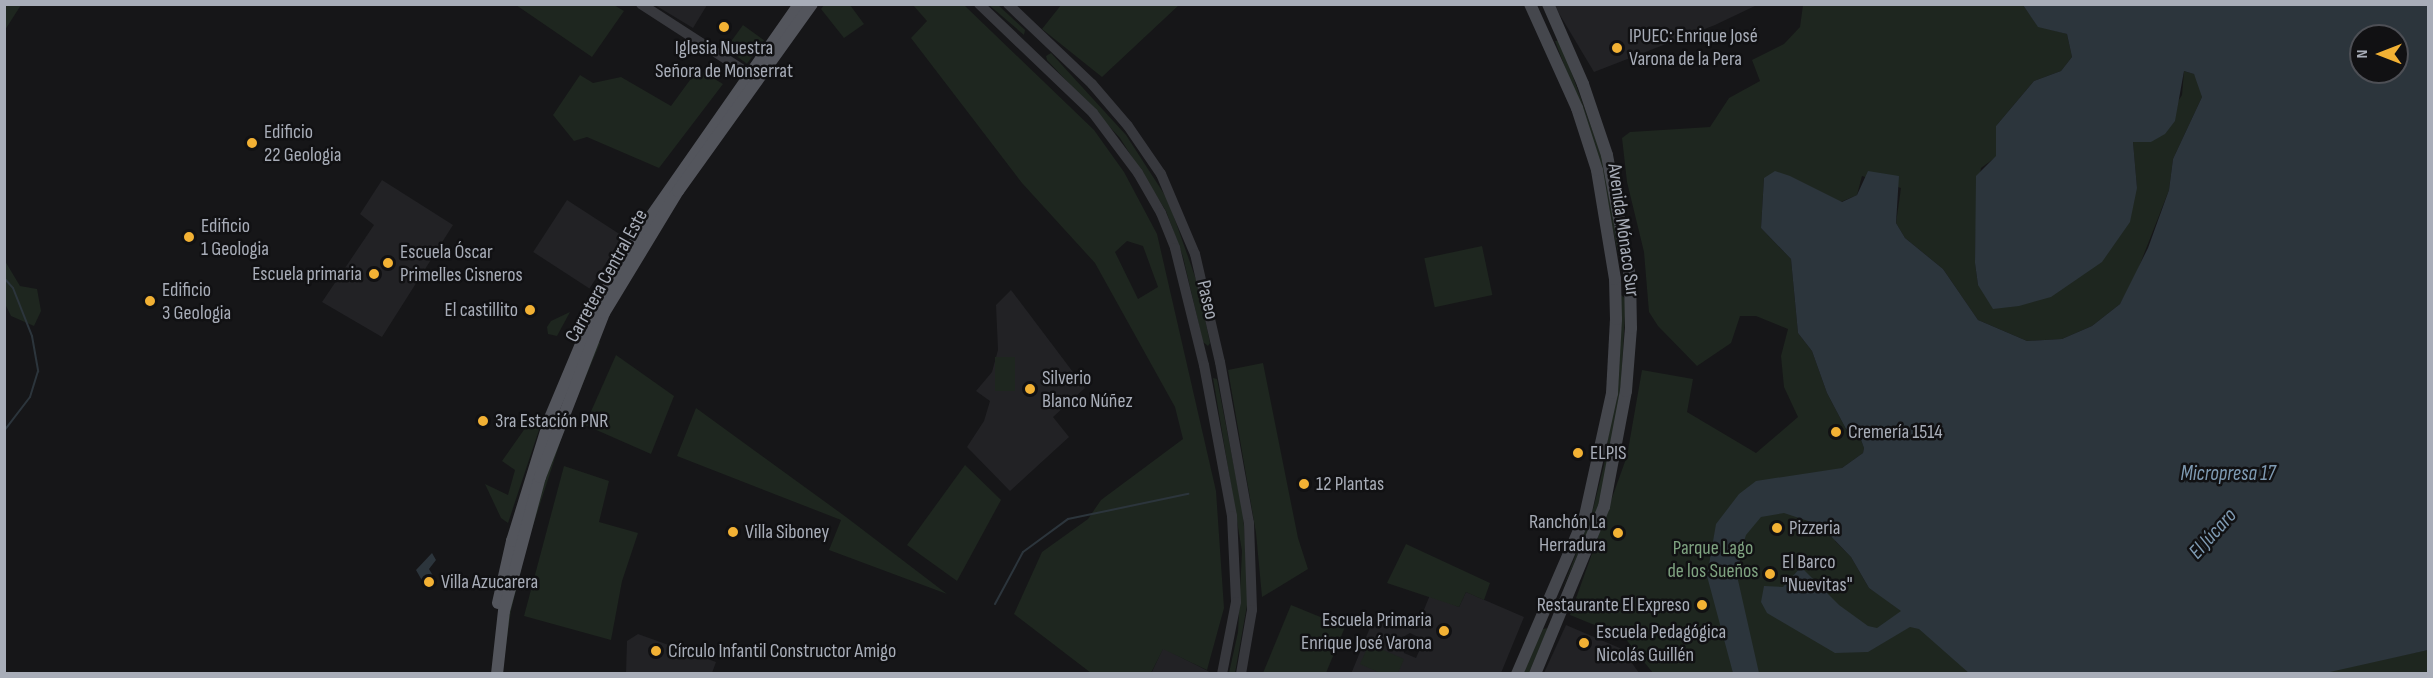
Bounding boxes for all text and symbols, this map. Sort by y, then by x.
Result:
marker: Iglesia Nuestra Señora de Monserrat [717,20,731,34]
place label: IPUEC: Enrique José Varona de la Pera [1629,24,1758,71]
north arrow [2349,24,2409,84]
place label: Iglesia Nuestra Señora de Monserrat [655,36,793,83]
marker: IPUEC: Enrique José Varona de la Pera [1610,41,1624,55]
text: N [2353,50,2372,58]
place label: Edificio 22 Geologia [264,120,341,167]
marker: Edificio 22 Geologia [245,136,259,150]
street label: Avenida Mónaco Sur [1602,162,1644,298]
street label: Carretera Central Este [561,205,653,347]
place label: Edificio 1 Geologia [201,214,269,261]
marker: Edificio 1 Geologia [182,230,196,244]
place label: Escuela Óscar Primelles Cisneros [400,240,523,287]
marker: Escuela Óscar Primelles Cisneros [381,256,395,270]
place label: Escuela primaria [252,262,362,286]
marker: Escuela primaria [367,267,381,281]
place label: Edificio 3 Geologia [162,278,231,325]
street label: Paseo [1191,278,1223,322]
marker: Edificio 3 Geologia [143,294,157,308]
place label: El castillito [445,298,518,322]
marker: El castillito [523,303,537,317]
place label: Silverio Blanco Núñez [1042,366,1133,413]
marker: Silverio Blanco Núñez [1023,382,1037,396]
place label: 3ra Estación PNR [495,409,608,433]
marker: 3ra Estación PNR [476,414,490,428]
place label: Cremería 1514 [1848,420,1943,444]
marker: Cremería 1514 [1829,425,1843,439]
place label: ELPIS [1590,441,1627,465]
marker: ELPIS [1571,446,1585,460]
water label: Micropresa 17 [2180,461,2276,487]
place label: 12 Plantas [1316,472,1384,496]
marker: 12 Plantas [1297,477,1311,491]
water label: El Júcaro [2184,504,2242,564]
place label: Ranchón La Herradura [1529,510,1606,557]
place label: Pizzeria [1789,516,1840,540]
place label: Villa Siboney [745,520,829,544]
marker: Pizzeria [1770,521,1784,535]
marker: Villa Siboney [726,525,740,539]
marker: Ranchón La Herradura [1611,526,1625,540]
park label: Parque Lago de los Sueños [1668,537,1758,584]
place label: El Barco "Nuevitas" [1782,550,1852,597]
marker: El Barco "Nuevitas" [1763,567,1777,581]
place label: Villa Azucarera [441,570,538,594]
marker: Villa Azucarera [422,575,436,589]
place label: Restaurante El Expreso [1537,593,1690,617]
marker: Restaurante El Expreso [1695,598,1709,612]
place label: Escuela Primaria Enrique José Varona [1301,608,1432,655]
place label: Escuela Pedagógica Nicolás Guillén [1596,620,1726,667]
marker: Escuela Primaria Enrique José Varona [1437,624,1451,638]
marker: Escuela Pedagógica Nicolás Guillén [1577,636,1591,650]
place label: Círculo Infantil Constructor Amigo [668,639,896,663]
marker: Círculo Infantil Constructor Amigo [649,644,663,658]

